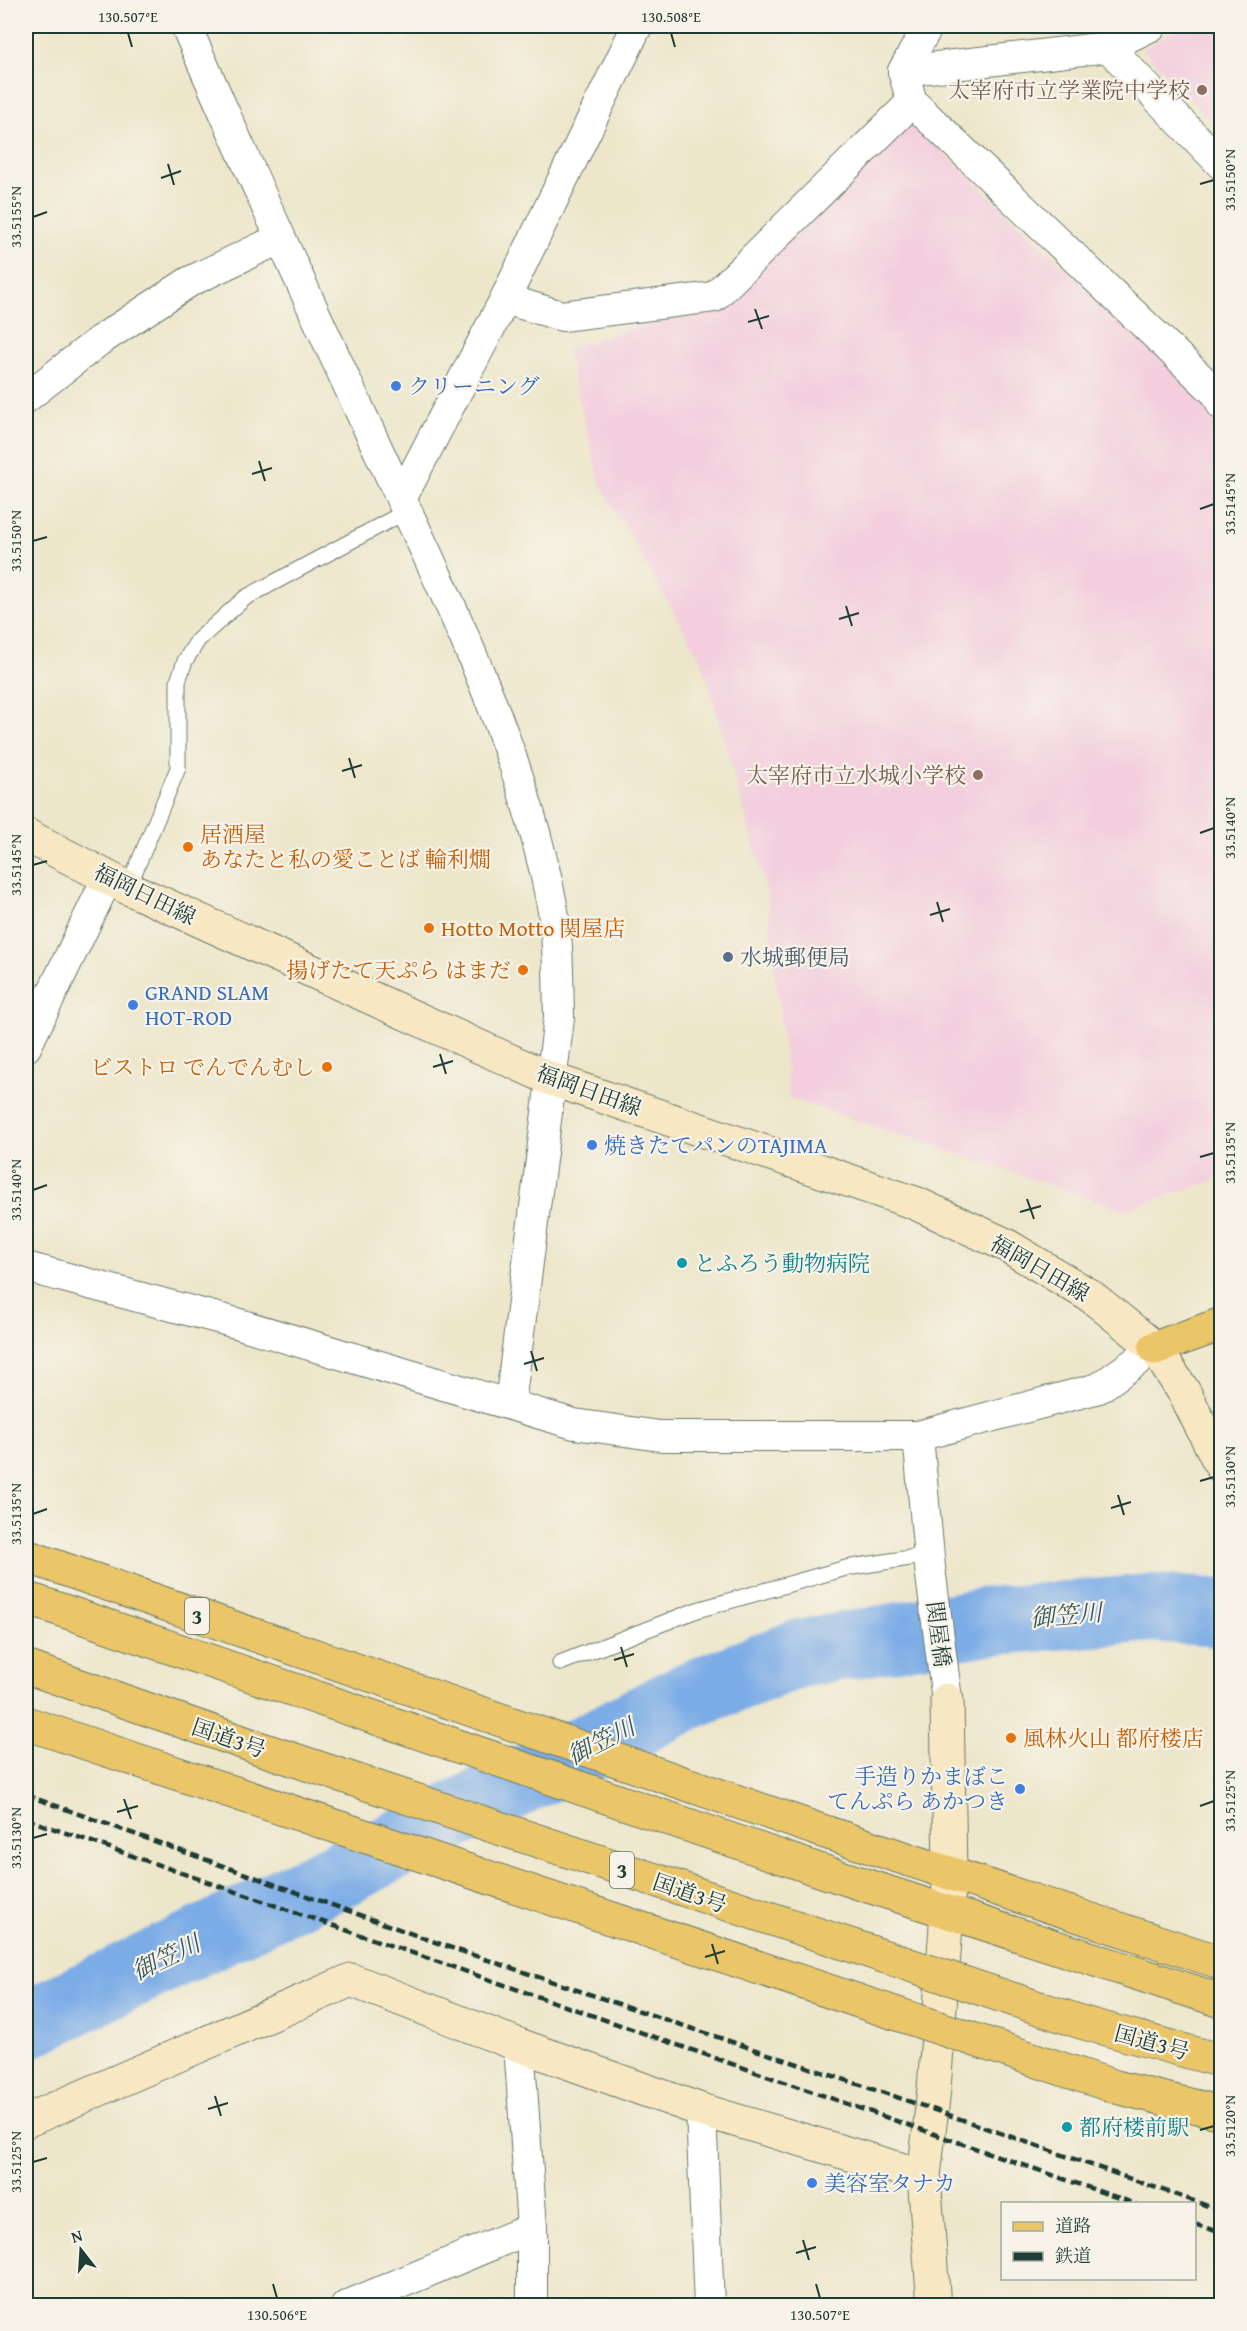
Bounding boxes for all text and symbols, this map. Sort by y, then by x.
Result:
text: 130.507°E [98,6,158,27]
text: 130.508°E [641,6,701,27]
place label: 太宰府市立学業院中学校 [948,74,1190,106]
marker: 太宰府市立学業院中学校 [1195,83,1209,97]
text: 33.5150°N [1219,149,1240,211]
text: 33.5155°N [5,186,26,248]
place label: クリーニング [408,370,540,402]
marker: クリーニング [389,379,403,393]
text: 33.5145°N [1219,473,1240,535]
text: 33.5150°N [5,510,26,572]
place label: 太宰府市立水城小学校 [746,759,966,791]
marker: 太宰府市立水城小学校 [971,768,985,782]
text: 33.5140°N [1219,797,1240,859]
place label: 居酒屋 あなたと私の愛ことば 輪利燗 [200,818,491,875]
text: 33.5145°N [5,834,26,896]
marker: 居酒屋 あなたと私の愛ことば 輪利燗 [181,840,195,854]
street label: 福岡日田線 [89,856,201,932]
place label: Hotto Motto 関屋店 [441,912,625,944]
marker: Hotto Motto 関屋店 [422,921,436,935]
place label: 水城郵便局 [740,941,850,973]
marker: 水城郵便局 [721,950,735,964]
place label: 揚げたて天ぷら はまだ [286,954,511,986]
marker: 揚げたて天ぷら はまだ [516,963,530,977]
place label: GRAND SLAM HOT-ROD [145,976,269,1033]
marker: GRAND SLAM HOT-ROD [126,998,140,1012]
place label: ビストロ でんでんむし [90,1051,315,1083]
street label: 福岡日田線 [532,1056,646,1124]
marker: ビストロ でんでんむし [320,1060,334,1074]
text: 33.5135°N [1219,1122,1240,1184]
place label: 焼きたてパンのTAJIMA [604,1129,828,1161]
marker: 焼きたてパンのTAJIMA [585,1138,599,1152]
text: 33.5140°N [5,1159,26,1221]
street label: 福岡日田線 [984,1227,1096,1309]
place label: とふろう動物病院 [694,1247,870,1279]
marker: とふろう動物病院 [675,1256,689,1270]
text: 33.5130°N [1219,1446,1240,1508]
text: 33.5135°N [5,1483,26,1545]
water label: 御笠川 [1029,1594,1106,1636]
road number: 3 [185,1598,209,1634]
street label: 関屋橋 [919,1599,959,1669]
water label: 御笠川 [561,1708,644,1773]
street label: 国道3号 [188,1710,270,1766]
place label: 風林火山 都府楼店 [1023,1722,1204,1754]
marker: 風林火山 都府楼店 [1004,1731,1018,1745]
place label: 手造りかまぼこ てんぷら あかつき [827,1760,1008,1817]
text: 33.5125°N [1219,1770,1240,1832]
marker: 手造りかまぼこ てんぷら あかつき [1013,1782,1027,1796]
text: 33.5130°N [5,1807,26,1869]
road number: 3 [610,1852,634,1888]
street label: 国道3号 [649,1865,731,1921]
water label: 御笠川 [126,1924,209,1989]
street label: 国道3号 [1111,2017,1193,2067]
text: 33.5120°N [1219,2095,1240,2157]
place label: 都府楼前駅 [1079,2111,1189,2143]
marker: 都府楼前駅 [1060,2120,1074,2134]
text: 33.5125°N [5,2131,26,2193]
place label: 美容室タナカ [824,2167,956,2199]
marker: 美容室タナカ [805,2176,819,2190]
legend [1001,2202,1196,2280]
text: 道路 [1055,2212,1091,2239]
north arrow [51,2220,111,2280]
text: N [68,2223,86,2249]
text: 鉄道 [1055,2242,1091,2269]
text: 130.506°E [247,2304,307,2325]
text: 130.507°E [790,2304,850,2325]

